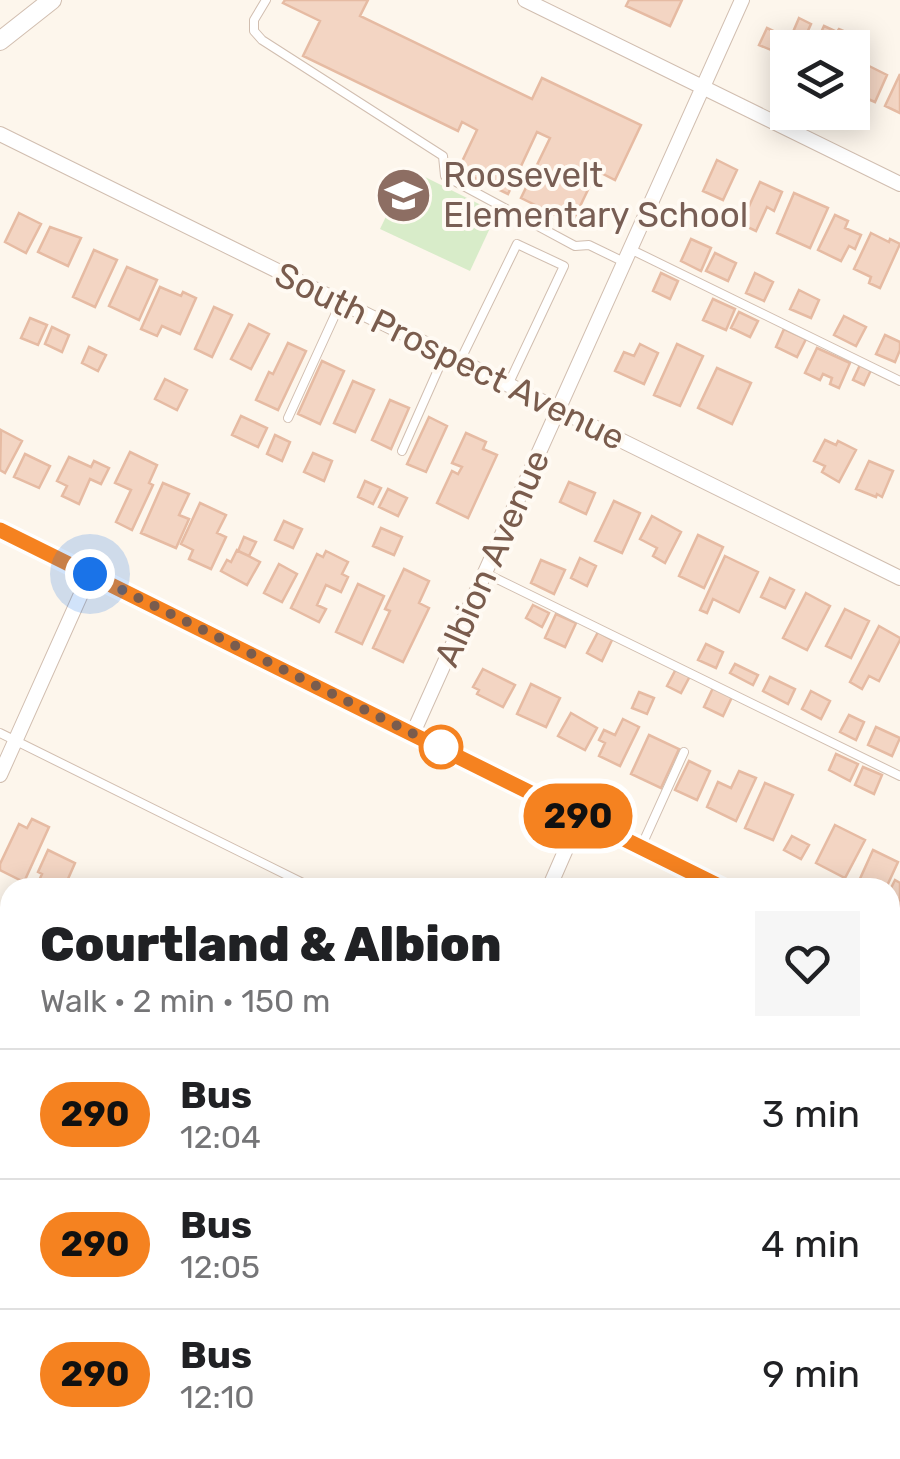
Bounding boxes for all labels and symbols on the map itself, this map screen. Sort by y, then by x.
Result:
place label: Roosevelt Elementary School [443,154,748,236]
school or university icon: Roosevelt Elementary School [374,165,434,225]
street label: South Prospect Avenue [268,253,632,459]
street label: Albion Avenue [425,443,559,673]
your location [65,549,115,599]
unlabelled marker [420,726,462,768]
line badge: 290 [520,784,636,848]

